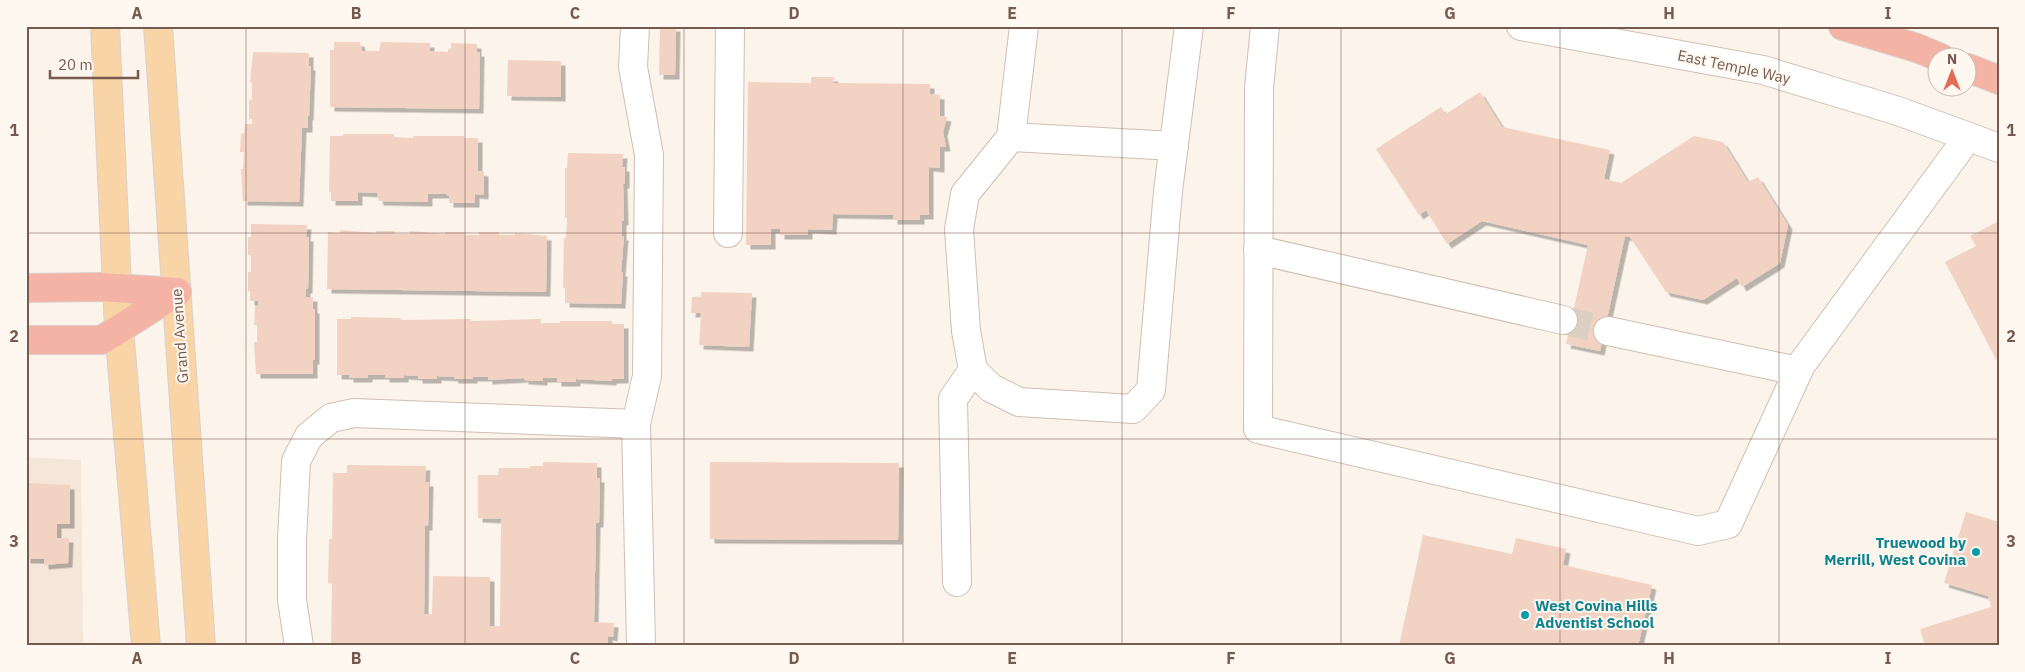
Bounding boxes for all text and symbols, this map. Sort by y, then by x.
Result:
text: A [132,3,143,23]
text: B [351,3,362,23]
text: C [570,3,580,23]
text: D [788,3,800,23]
text: E [1007,3,1017,23]
text: F [1226,3,1236,23]
text: G [1444,3,1456,23]
text: H [1663,3,1675,23]
text: I [1885,3,1892,23]
street label: East Temple Way [1676,45,1793,88]
scale bar [50,48,138,80]
north arrow [1928,48,1978,98]
text: N [1947,50,1957,68]
text: 20 m [58,55,93,74]
text: 1 [9,120,19,140]
text: 1 [2006,120,2016,140]
street label: Grand Avenue [167,288,192,384]
text: 2 [9,326,19,346]
text: 2 [2006,326,2016,346]
text: 3 [9,531,19,551]
text: 3 [2006,531,2016,551]
place label: Truewood by Merrill, West Covina [1824,533,1966,569]
marker: Truewood by Merrill, West Covina [1970,546,1982,558]
place label: West Covina Hills Adventist School [1535,596,1658,632]
marker: West Covina Hills Adventist School [1519,609,1531,621]
text: A [132,648,143,668]
text: B [351,648,362,668]
text: C [570,648,580,668]
text: D [788,648,800,668]
text: E [1007,648,1017,668]
text: F [1226,648,1236,668]
text: G [1444,648,1456,668]
text: H [1663,648,1675,668]
text: I [1885,648,1892,668]

